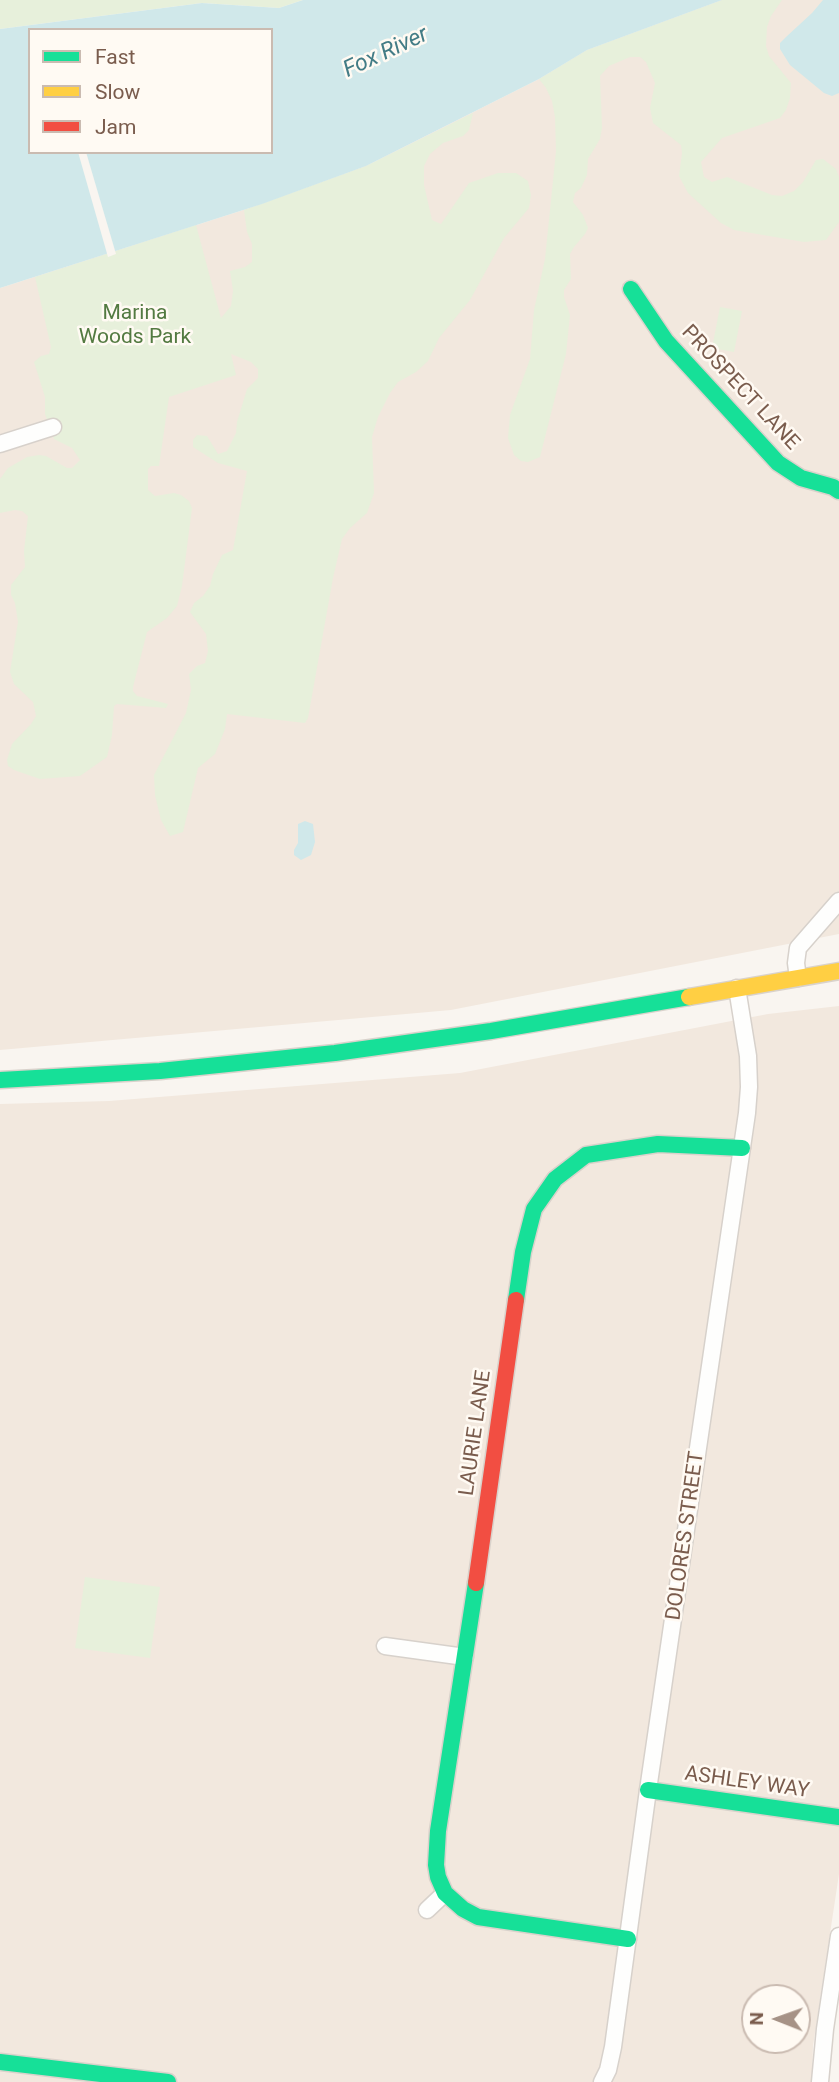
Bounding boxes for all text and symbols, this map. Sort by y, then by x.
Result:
water label: Fox River [339,21,433,85]
legend [28,28,273,154]
text: Fast [95,45,135,69]
text: Slow [95,80,140,104]
text: Jam [95,115,136,139]
park label: Marina Woods Park [79,301,191,351]
street label: PROSPECT LANE [676,320,804,456]
street label: LAURIE LANE [455,1369,497,1497]
street label: DOLORES STREET [662,1450,710,1622]
street label: ASHLEY WAY [683,1762,811,1804]
north arrow [741,1984,811,2054]
text: N [745,2012,768,2026]

